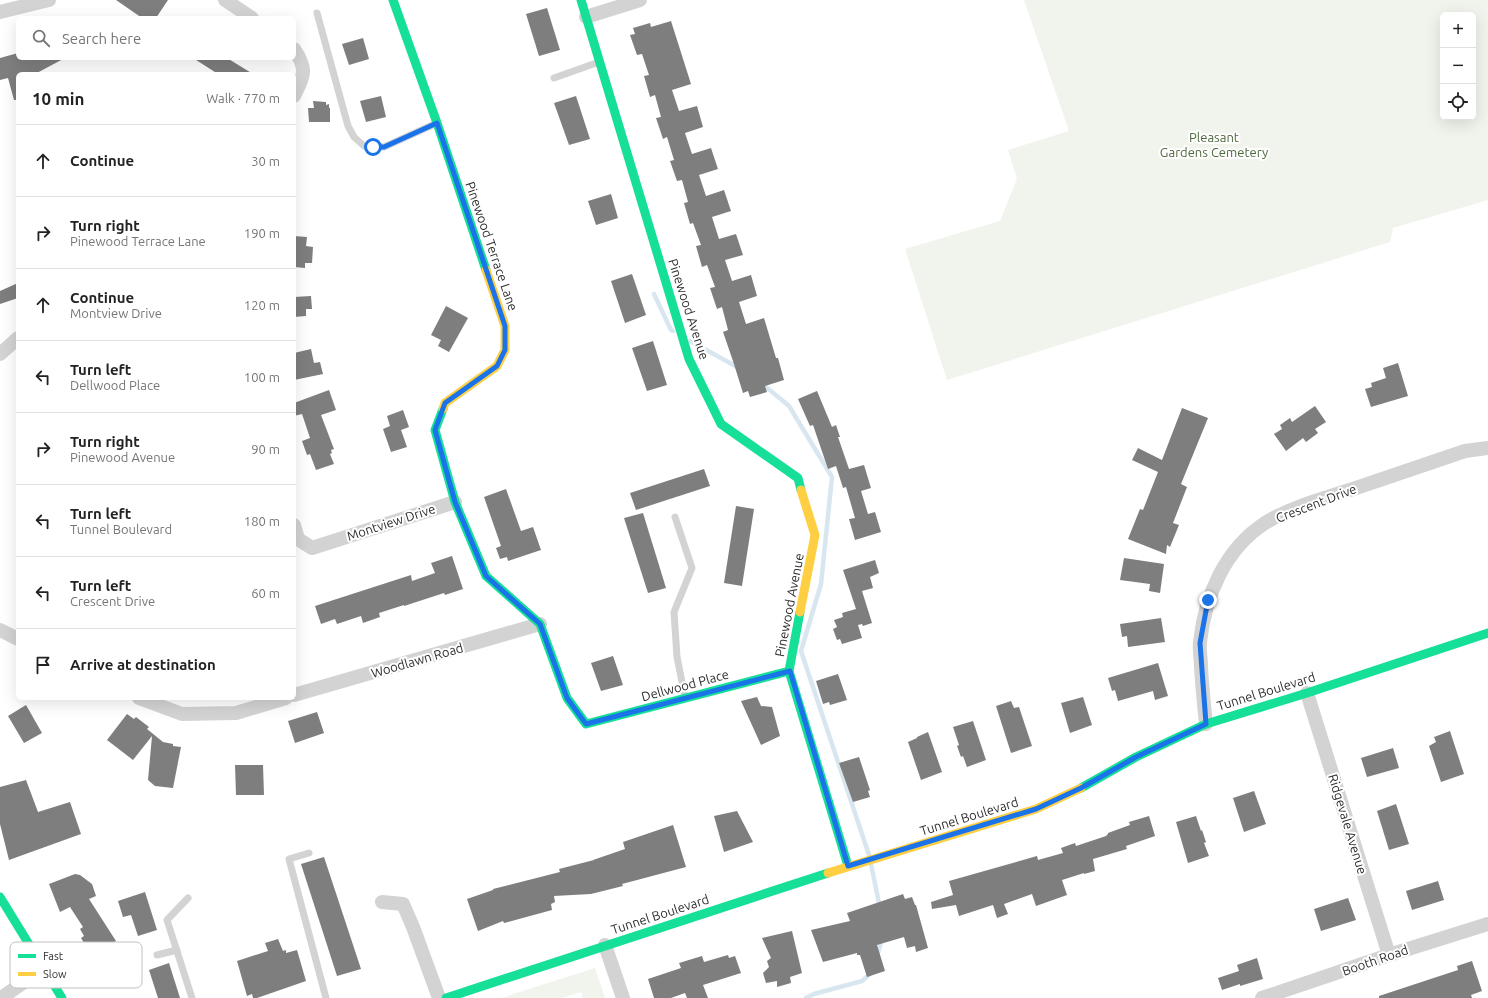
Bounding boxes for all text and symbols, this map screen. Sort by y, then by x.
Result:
map controls [1440,12,1476,120]
button: + [1440,12,1476,48]
search box [16,16,296,60]
icon: search [30,27,52,49]
text: Search here [62,30,141,47]
button: − [1440,48,1476,84]
button: locate [1440,84,1476,120]
text: 10 min [32,89,85,108]
text: Walk · 770 m [206,91,280,105]
park label: Pleasant Gardens Cemetery [1160,130,1268,159]
route start [364,138,382,156]
icon: ahead [32,150,54,172]
text: Continue [70,152,134,169]
text: 30 m [251,154,280,168]
street label: Pinewood Terrace Lane [463,180,521,312]
text: Turn right [70,217,140,234]
icon: right [32,222,54,244]
text: 190 m [244,226,280,240]
text: Pinewood Terrace Lane [70,234,206,248]
street label: Pinewood Avenue [666,257,712,361]
text: Continue [70,289,134,306]
icon: ahead [32,294,54,316]
text: 120 m [244,298,280,312]
text: Montview Drive [70,306,162,320]
text: Turn left [70,361,131,378]
icon: left [32,366,54,388]
text: 100 m [244,370,280,384]
text: Dellwood Place [70,378,160,392]
text: Turn right [70,433,140,450]
icon: right [32,438,54,460]
text: 90 m [251,442,280,456]
text: Pinewood Avenue [70,450,175,464]
street label: Crescent Drive [1274,481,1358,525]
street label: Montview Drive [345,501,437,543]
text: Turn left [70,505,131,522]
icon: left [32,510,54,532]
text: 180 m [244,514,280,528]
text: Tunnel Boulevard [70,522,172,536]
street label: Pinewood Avenue [772,552,806,658]
text: Turn left [70,577,131,594]
icon: left [32,582,54,604]
text: 60 m [251,586,280,600]
route end [1199,591,1217,609]
text: Crescent Drive [70,594,155,608]
street label: Woodlawn Road [369,640,465,680]
icon: arrive [32,654,54,676]
text: Arrive at destination [70,656,216,673]
street label: Dellwood Place [640,667,730,703]
street label: Tunnel Boulevard [1215,669,1317,713]
street label: Ridgevale Avenue [1326,772,1370,876]
street label: Tunnel Boulevard [918,794,1020,838]
street label: Tunnel Boulevard [609,892,711,936]
legend [10,942,142,988]
street label: Booth Road [1340,942,1410,978]
text: Fast [43,950,64,962]
text: Slow [43,968,67,980]

